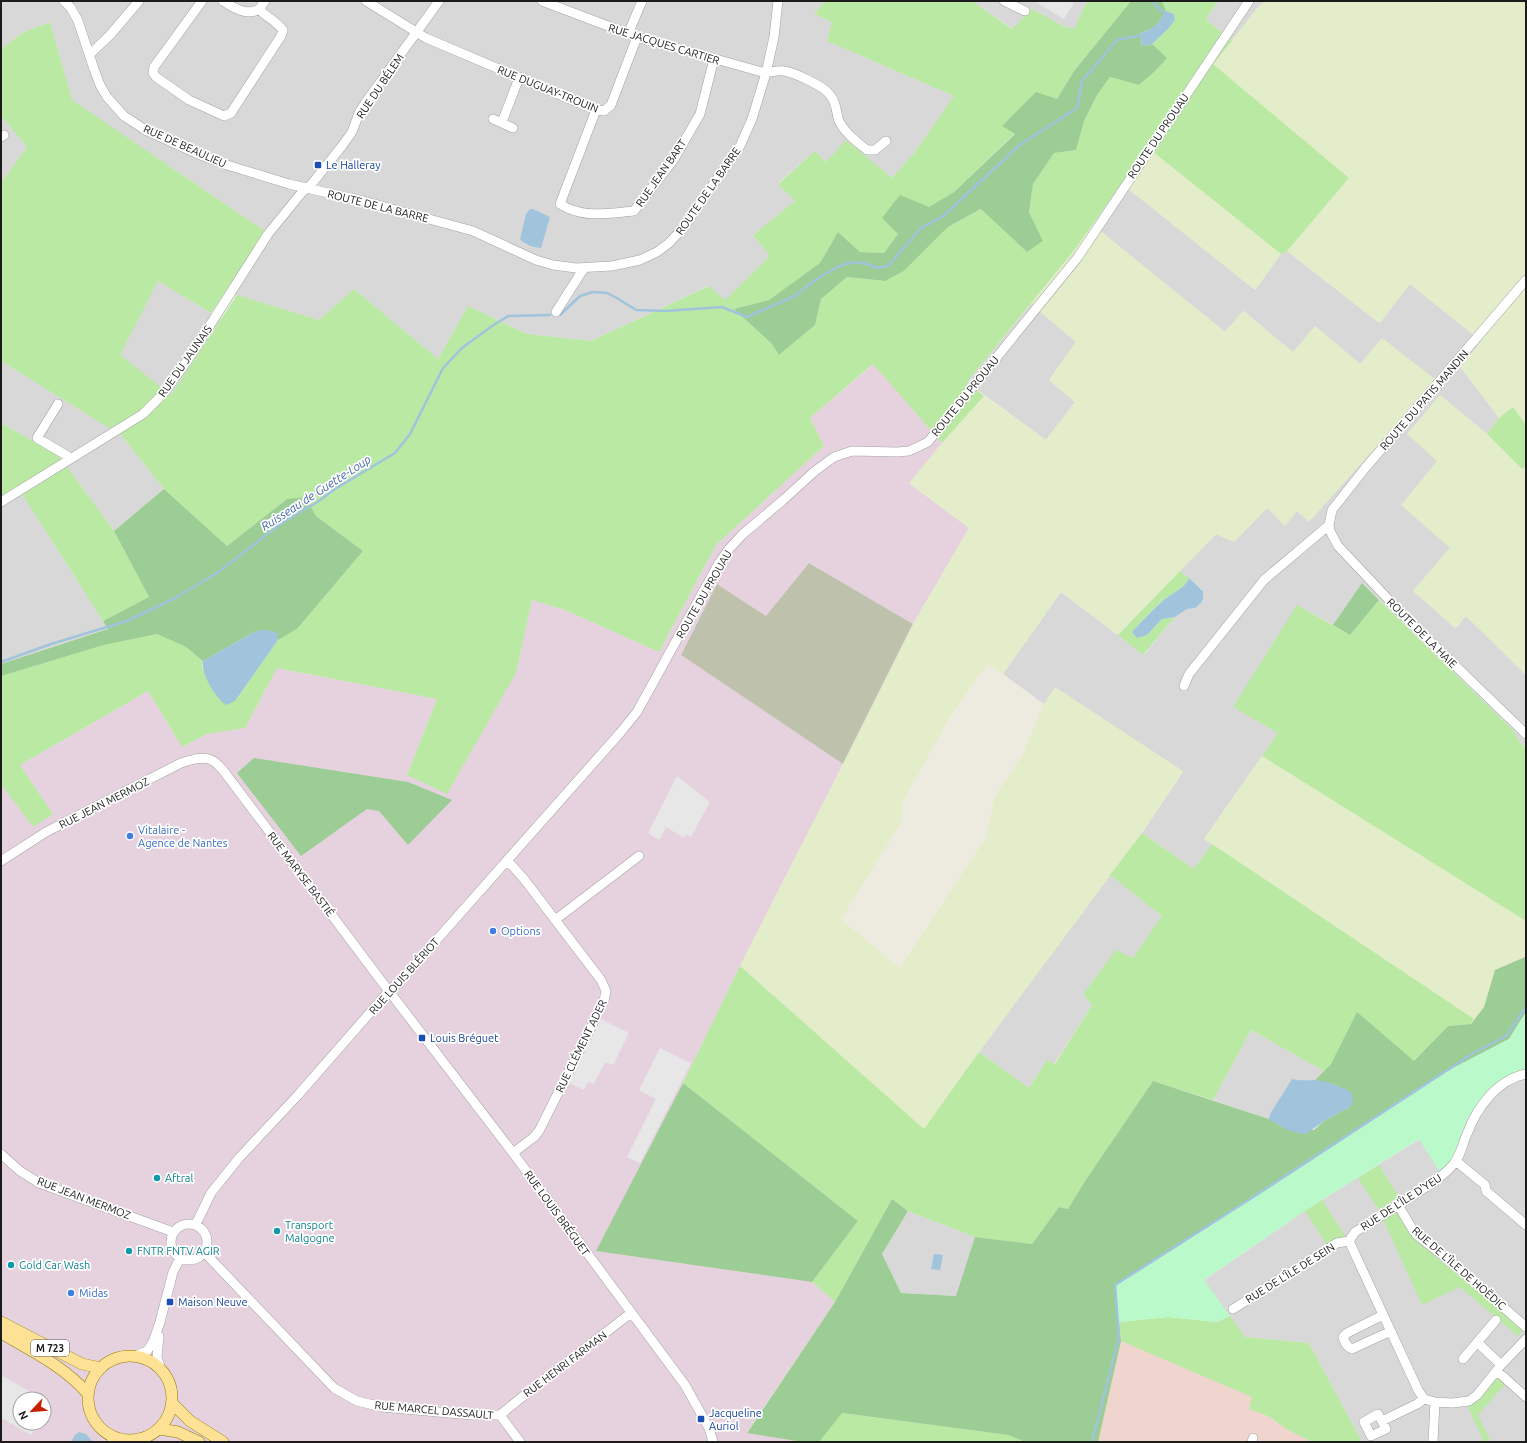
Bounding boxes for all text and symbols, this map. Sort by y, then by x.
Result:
street label: RUE JACQUES CARTIER [607,21,721,67]
street label: RUE DU BÉLEM [353,51,406,121]
street label: RUE DUGUAY-TROUIN [496,63,600,115]
street label: ROUTE DU PROUAU [1125,91,1191,181]
street label: RUE DE BEAULIEU [142,122,228,170]
street label: RUE JEAN BART [633,137,689,209]
street label: ROUTE DE LA BARRE [673,145,743,237]
place label: Le Halleray [326,159,381,171]
marker: Le Halleray [313,160,323,170]
street label: ROUTE DE LA BARRE [326,188,430,224]
street label: RUE DU JAUNAIS [156,323,214,399]
street label: ROUTE DU PATIS MANDIN [1377,348,1471,452]
street label: ROUTE DU PROUAU [929,354,1001,438]
water label: Ruisseau de Guette-Loup [258,452,373,533]
street label: ROUTE DU PROUAU [674,548,734,640]
street label: ROUTE DE LA HAIE [1385,596,1459,670]
street label: RUE JEAN MERMOZ [57,775,151,831]
place label: Vitalaire - Agence de Nantes [138,824,228,849]
street label: RUE MARYSE BASTIÉ [265,829,337,919]
marker: Vitalaire - Agence de Nantes [125,831,135,841]
place label: Options [501,925,541,937]
marker: Options [488,926,498,936]
street label: RUE LOUIS BLÉRIOT [366,935,441,1017]
street label: RUE CLÉMENT ADER [552,997,609,1094]
place label: Louis Bréguet [430,1032,499,1044]
marker: Louis Bréguet [417,1033,427,1043]
street label: RUE LOUIS BRÉGUET [522,1167,593,1258]
street label: RUE DE L'ÎLE D'YEU [1358,1171,1444,1233]
place label: Aftral [165,1172,193,1184]
marker: Aftral [152,1173,162,1183]
street label: RUE JEAN MERMOZ [36,1175,132,1221]
place label: Transport Malgogne [285,1219,335,1244]
street label: RUE DE L'ÎLE DE HOËDIC [1410,1223,1509,1312]
marker: Transport Malgogne [272,1226,282,1236]
street label: RUE DE L'ÎLE DE SEIN [1243,1240,1337,1305]
place label: FNTR FNTV AGIR [137,1245,220,1257]
marker: FNTR FNTV AGIR [124,1246,134,1256]
place label: Gold Car Wash [19,1259,90,1271]
marker: Gold Car Wash [6,1260,16,1270]
place label: Midas [79,1287,108,1299]
marker: Midas [66,1288,76,1298]
place label: Maison Neuve [178,1296,248,1308]
marker: Maison Neuve [165,1297,175,1307]
street label: RUE HENRI FARMAN [521,1329,609,1399]
road number: M 723 [31,1340,69,1356]
north arrow [12,1391,52,1431]
street label: RUE MARCEL DASSAULT [374,1399,494,1421]
place label: Jacqueline Auriol [709,1407,762,1432]
text: N [16,1409,30,1422]
marker: Jacqueline Auriol [696,1414,706,1424]

